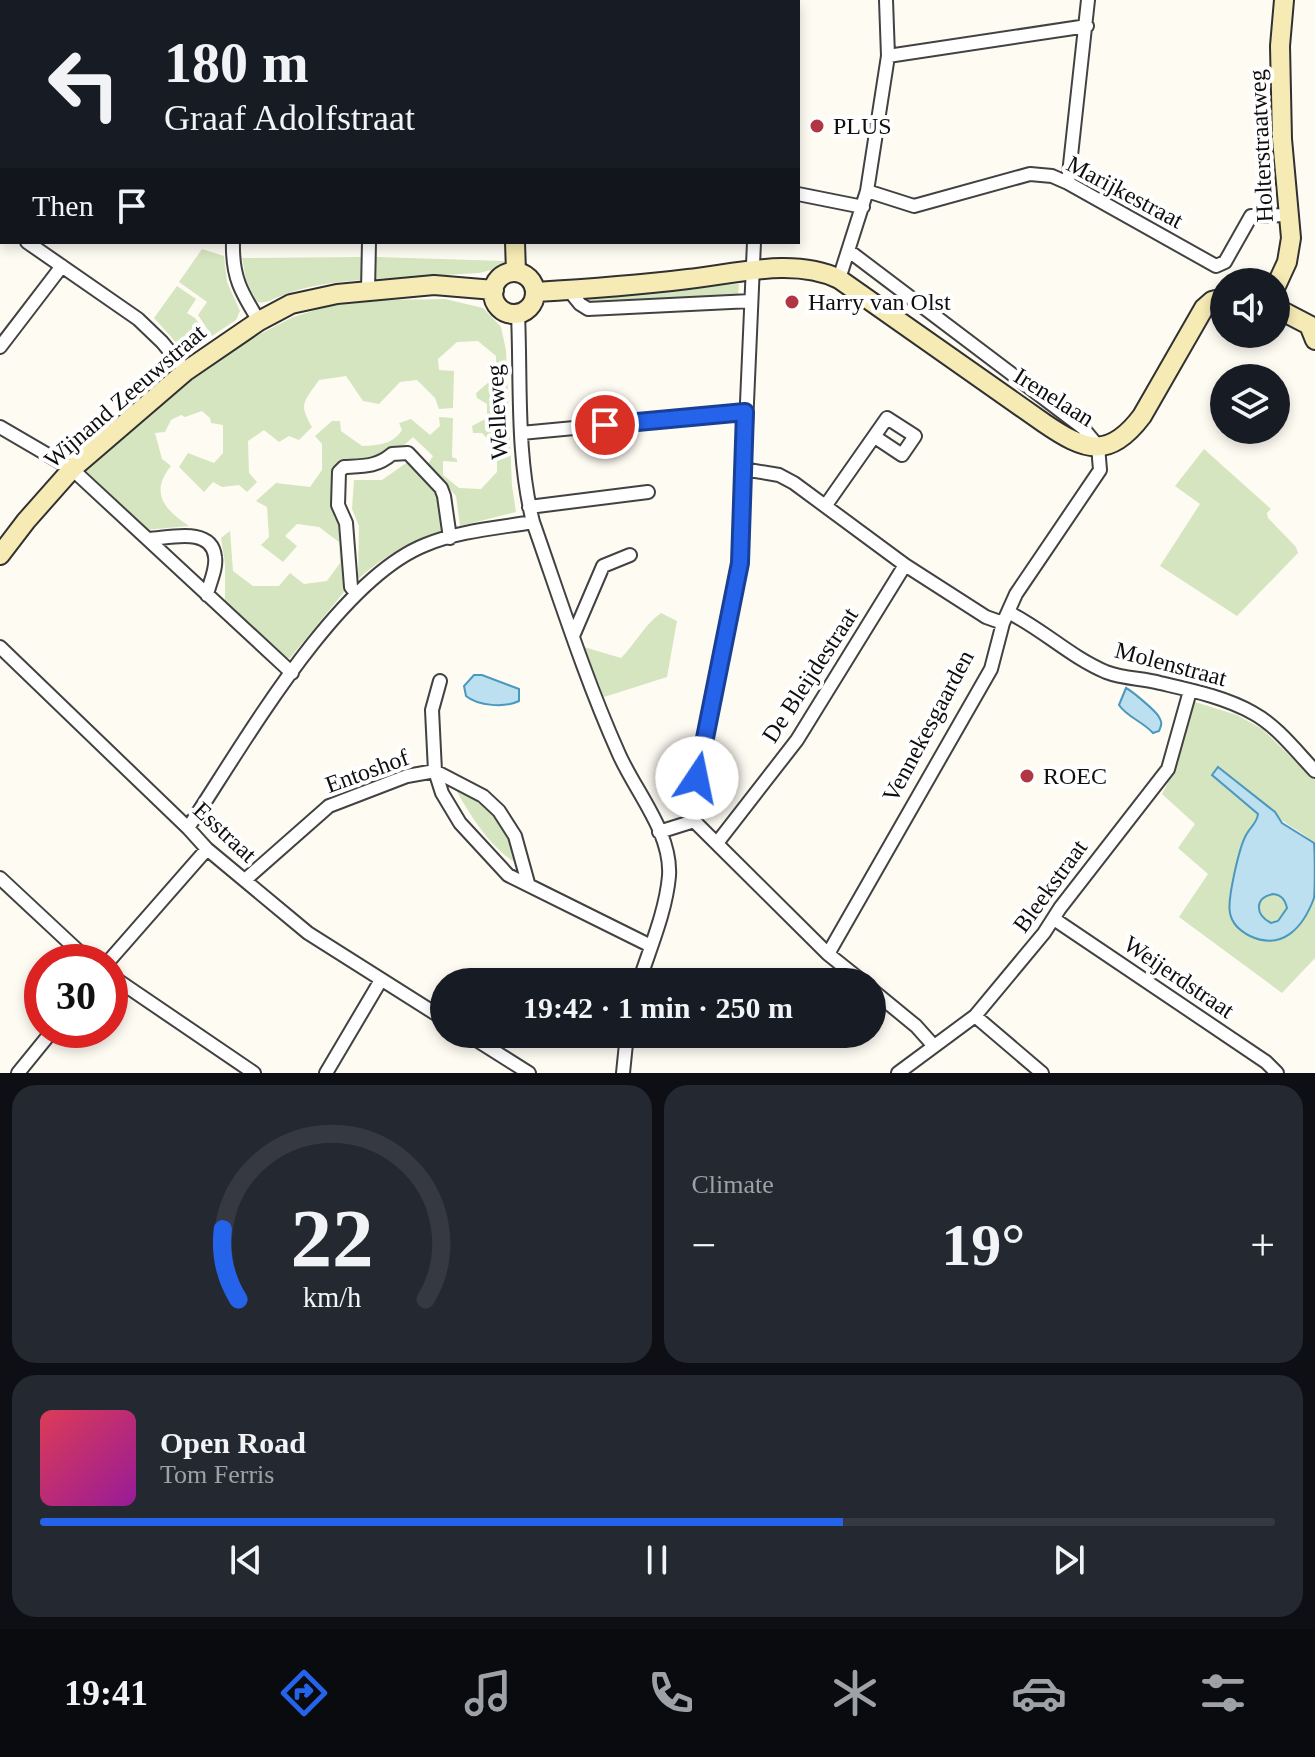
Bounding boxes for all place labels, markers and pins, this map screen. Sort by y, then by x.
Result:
place label: PLUS [833,113,892,139]
marker: PLUS [808,117,826,135]
place label: Harry van Olst [808,289,951,315]
marker: Harry van Olst [783,293,801,311]
pin [571,391,639,459]
place label: ROEC [1043,763,1107,789]
marker: ROEC [1018,767,1036,785]

